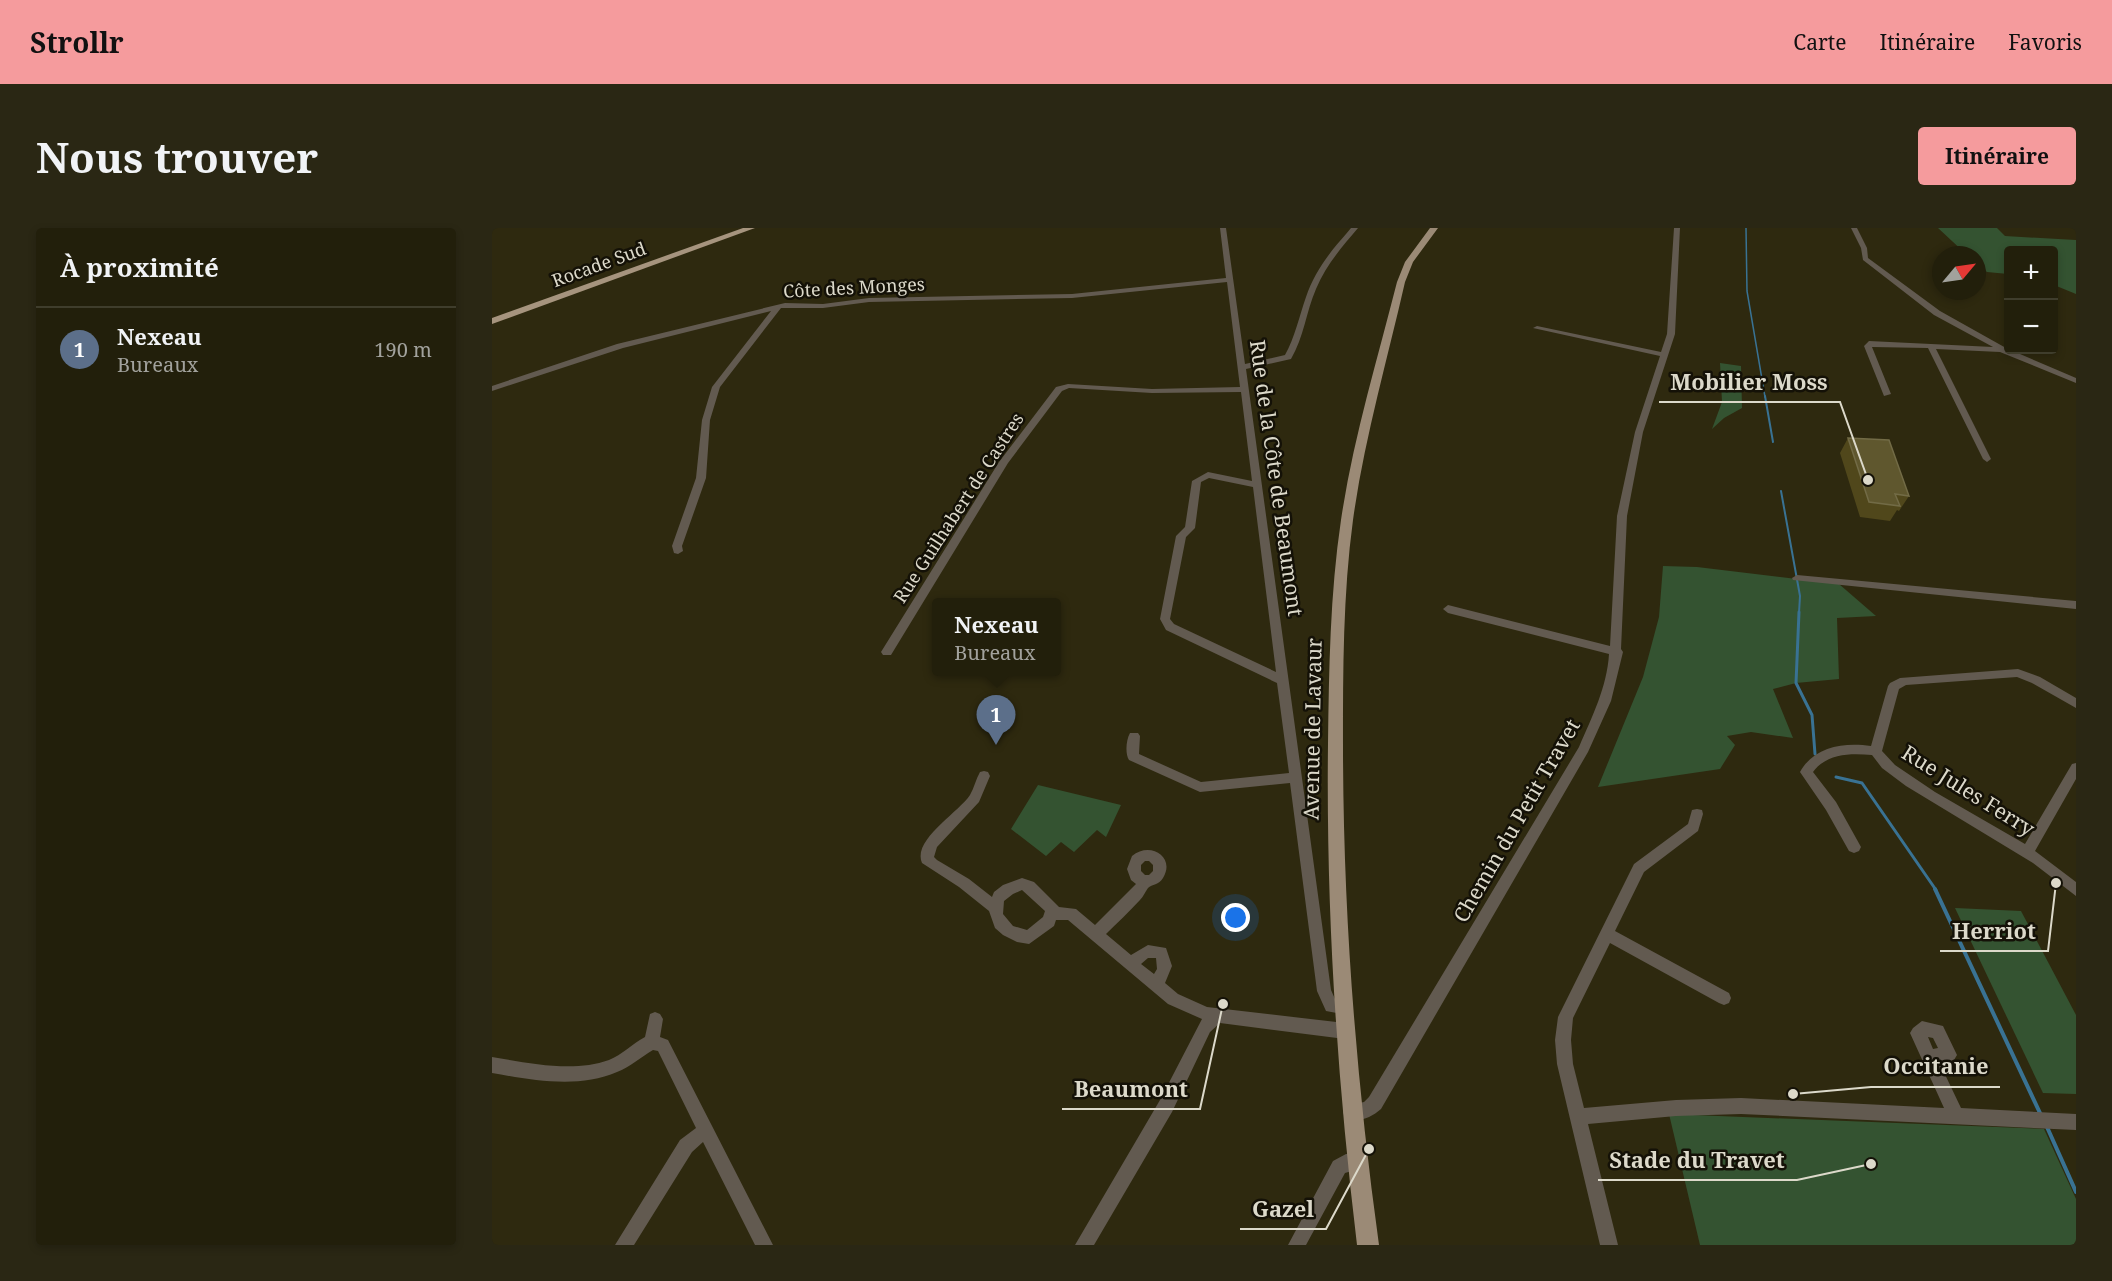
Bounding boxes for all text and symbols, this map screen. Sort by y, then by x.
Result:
text: Strollr [30,23,124,61]
text: Carte [1793,28,1847,56]
text: Itinéraire [1880,28,1975,56]
text: Favoris [2008,28,2082,56]
button: Itinéraire [1918,127,2076,185]
text: Nous trouver [36,128,318,185]
street label: Rocade Sud [548,236,649,292]
north arrow [1932,246,1986,300]
map controls [2004,246,2058,354]
button: + [2004,246,2058,300]
text: À proximité [60,249,219,285]
street label: Côte des Monges [782,271,925,303]
button: − [2004,300,2058,354]
text: Nexeau [117,321,202,351]
text: 1 [74,336,85,363]
text: 190 m [374,336,432,363]
street label: Rue de la Côte de Beaumont [1244,338,1310,618]
text: Bureaux [117,351,198,378]
callout: Mobilier Moss [1659,362,1840,402]
text: Mobilier Moss [1670,366,1828,396]
street label: Rue Guilhabert de Castres [888,408,1029,607]
popup [932,598,1061,676]
text: Nexeau [954,609,1039,639]
street label: Avenue de Lavaur [1296,638,1328,820]
text: Bureaux [954,639,1036,666]
pin: 1 [976,696,1016,745]
street label: Chemin du Petit Travet [1446,714,1586,927]
street label: Rue Jules Ferry [1897,738,2040,842]
your location [1221,903,1250,932]
callout: Herriot [1940,911,2048,951]
text: Herriot [1952,915,2036,945]
callout: Occitanie [1871,1047,2000,1087]
text: Occitanie [1883,1050,1989,1080]
callout: Beaumont [1062,1069,1200,1109]
text: Beaumont [1074,1073,1188,1103]
callout: Stade du Travet [1598,1140,1797,1180]
text: Stade du Travet [1609,1144,1785,1174]
callout: Gazel [1240,1189,1326,1229]
text: Gazel [1252,1193,1314,1223]

